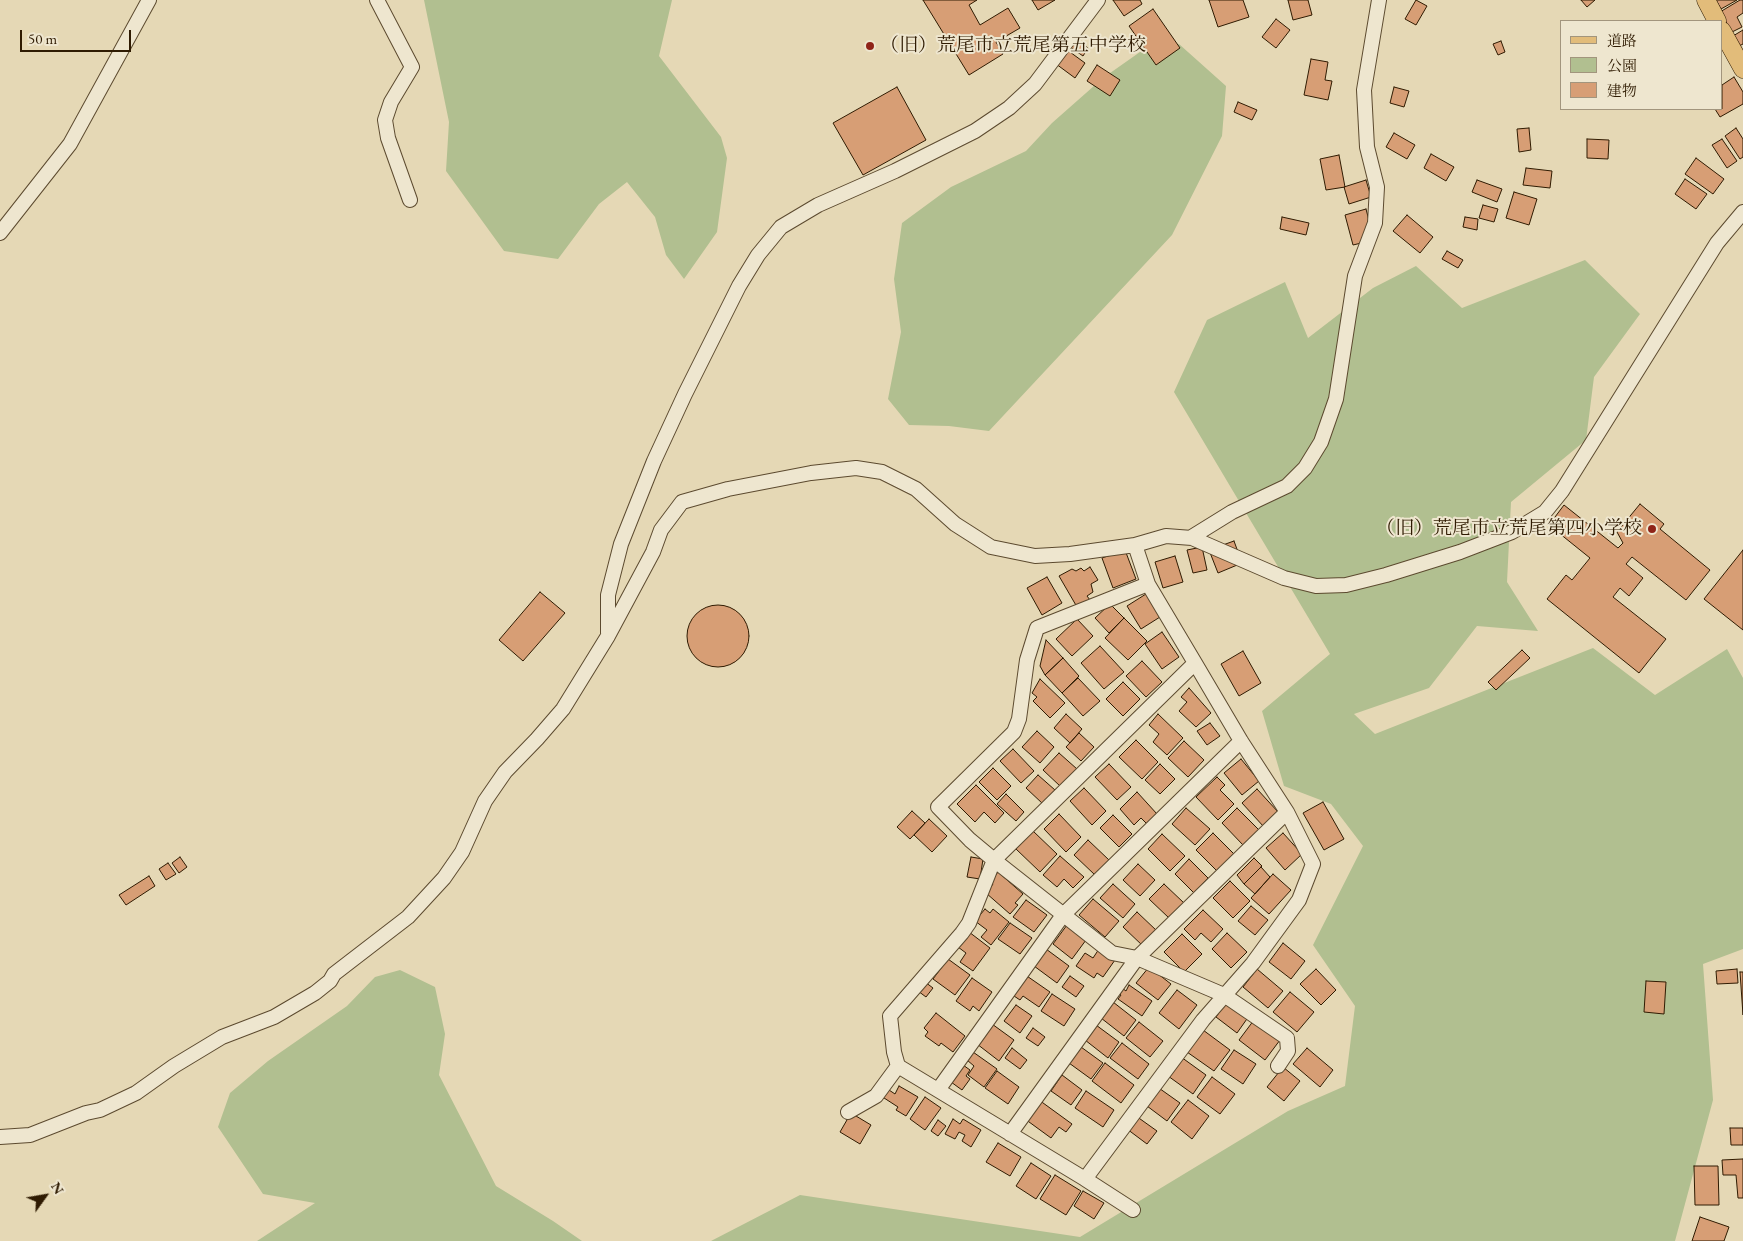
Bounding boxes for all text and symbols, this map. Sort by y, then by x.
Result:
scale bar [22,20,134,52]
legend [1560,20,1723,110]
text: 50 m [28,29,57,48]
text: 道路 [1607,31,1637,50]
place label: （旧）荒尾市立荒尾第五中学校 [880,35,1146,57]
marker: （旧）荒尾市立荒尾第五中学校 [864,40,876,52]
text: 公園 [1607,56,1637,75]
text: 建物 [1607,81,1637,100]
place label: （旧）荒尾市立荒尾第四小学校 [1376,518,1642,540]
marker: （旧）荒尾市立荒尾第四小学校 [1646,523,1658,535]
north arrow [20,1171,70,1221]
text: N [47,1178,68,1198]

